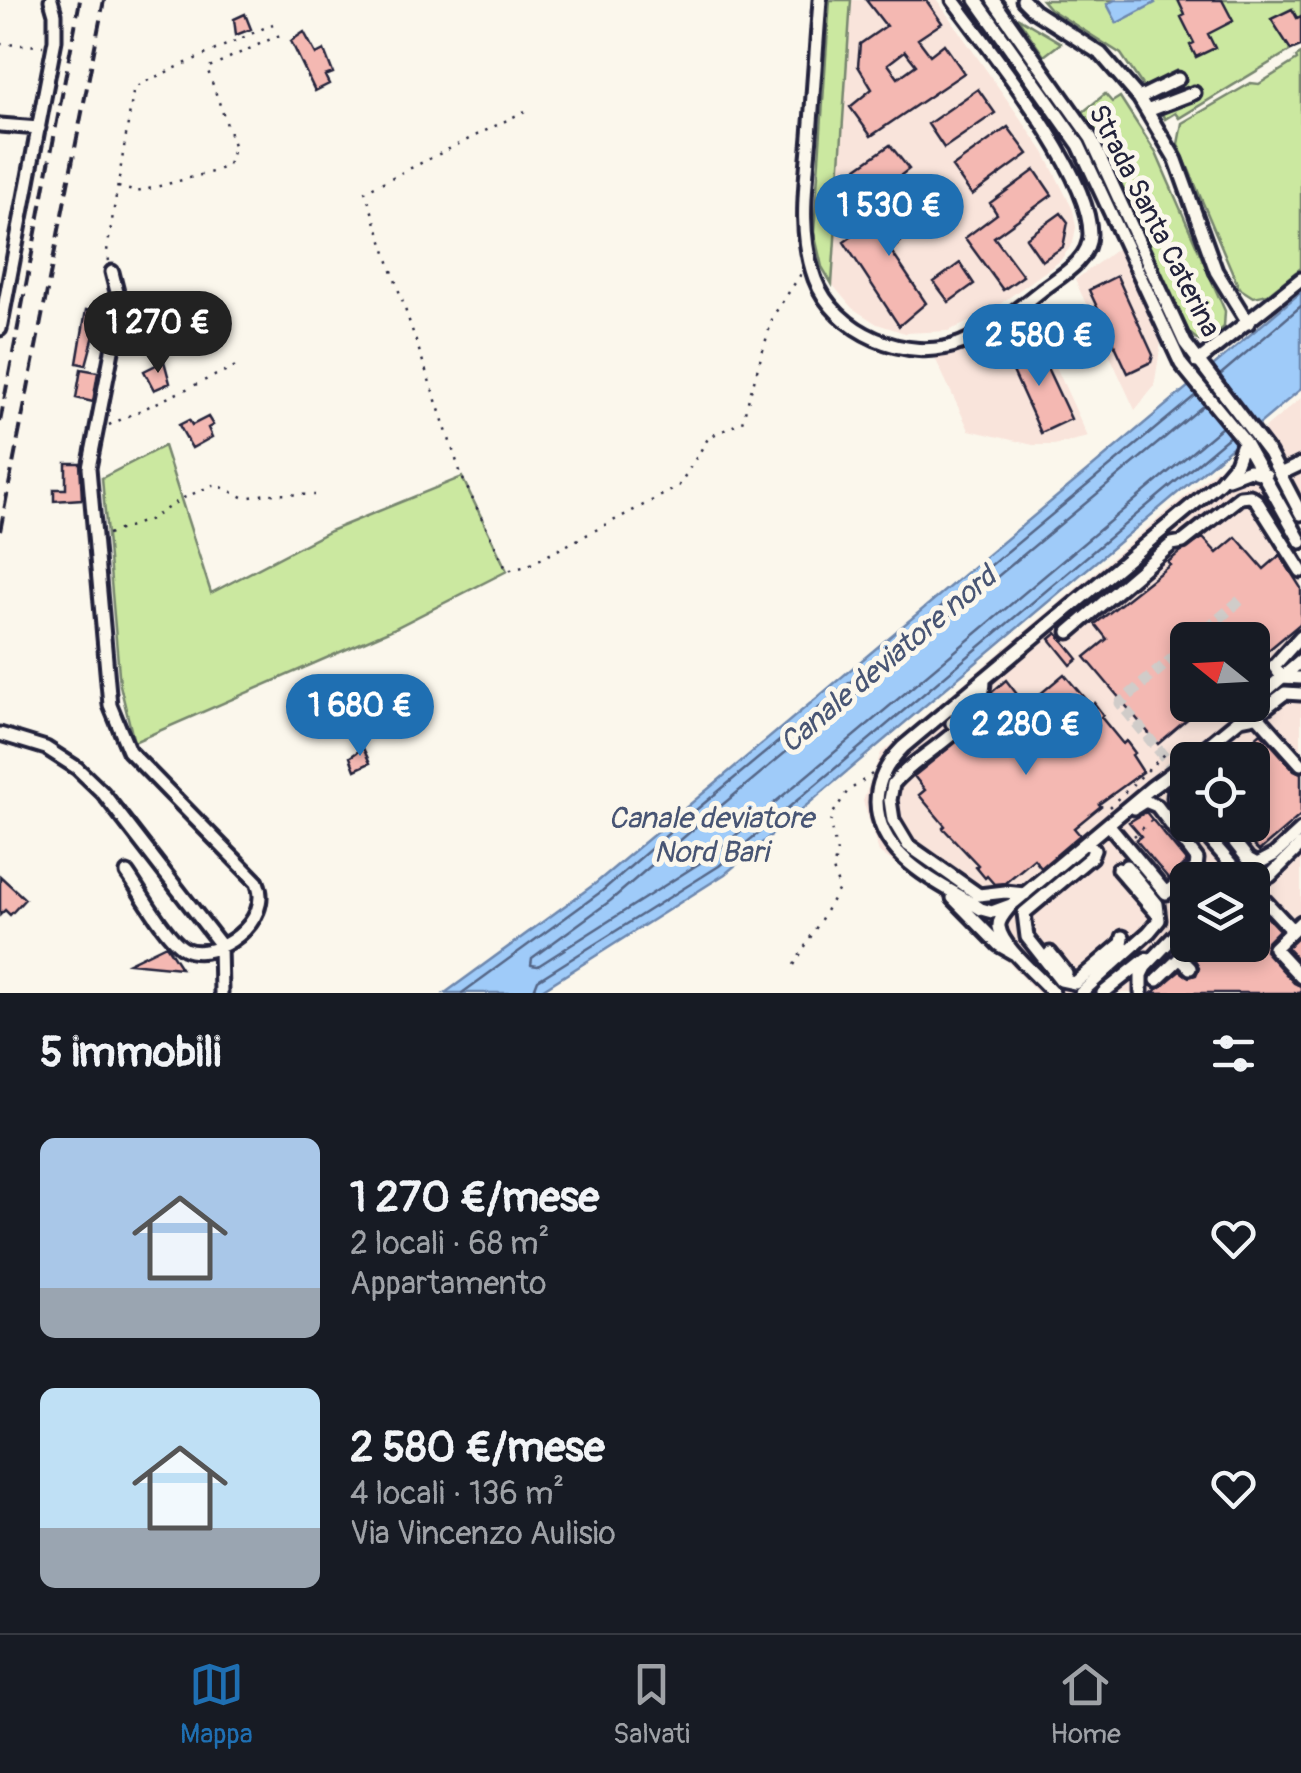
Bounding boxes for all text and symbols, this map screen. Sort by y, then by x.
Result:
street label: Strada Santa Caterina [1080,99,1228,343]
pin: 1 530 € [797,174,981,259]
text: 1 530 € [837,186,941,226]
pin: 1 270 € [66,291,250,376]
text: 1 270 € [106,303,210,343]
pin: 2 580 € [947,304,1131,389]
text: 2 580 € [985,316,1093,356]
water label: Canale deviatore nord [772,557,1006,761]
north arrow [1170,622,1270,722]
map controls [1170,622,1270,962]
pin: 1 680 € [268,674,452,759]
text: 1 680 € [308,686,412,726]
pin: 2 280 € [934,693,1118,778]
text: 2 280 € [972,705,1080,745]
button: locate [1170,742,1270,842]
water label: Canale deviatore Nord Bari [608,800,817,871]
button: layers [1170,862,1270,962]
icon: filters [1206,1026,1261,1081]
text: 5 immobili [40,1027,221,1079]
text: 1 270 €/mese [350,1172,599,1224]
icon: home [120,1178,240,1298]
icon: heart [1206,1211,1261,1266]
text: 2 locali · 68 m² [350,1224,549,1264]
text: Appartamento [350,1264,546,1304]
text: 2 580 €/mese [350,1422,605,1474]
icon: home [120,1428,240,1548]
icon: heart [1206,1461,1261,1516]
text: 4 locali · 136 m² [350,1474,564,1514]
text: Via Vincenzo Aulisio [350,1514,616,1554]
tab: Mappa [180,1657,253,1752]
tab: Salvati [613,1657,690,1752]
tab: Home [1050,1657,1121,1752]

